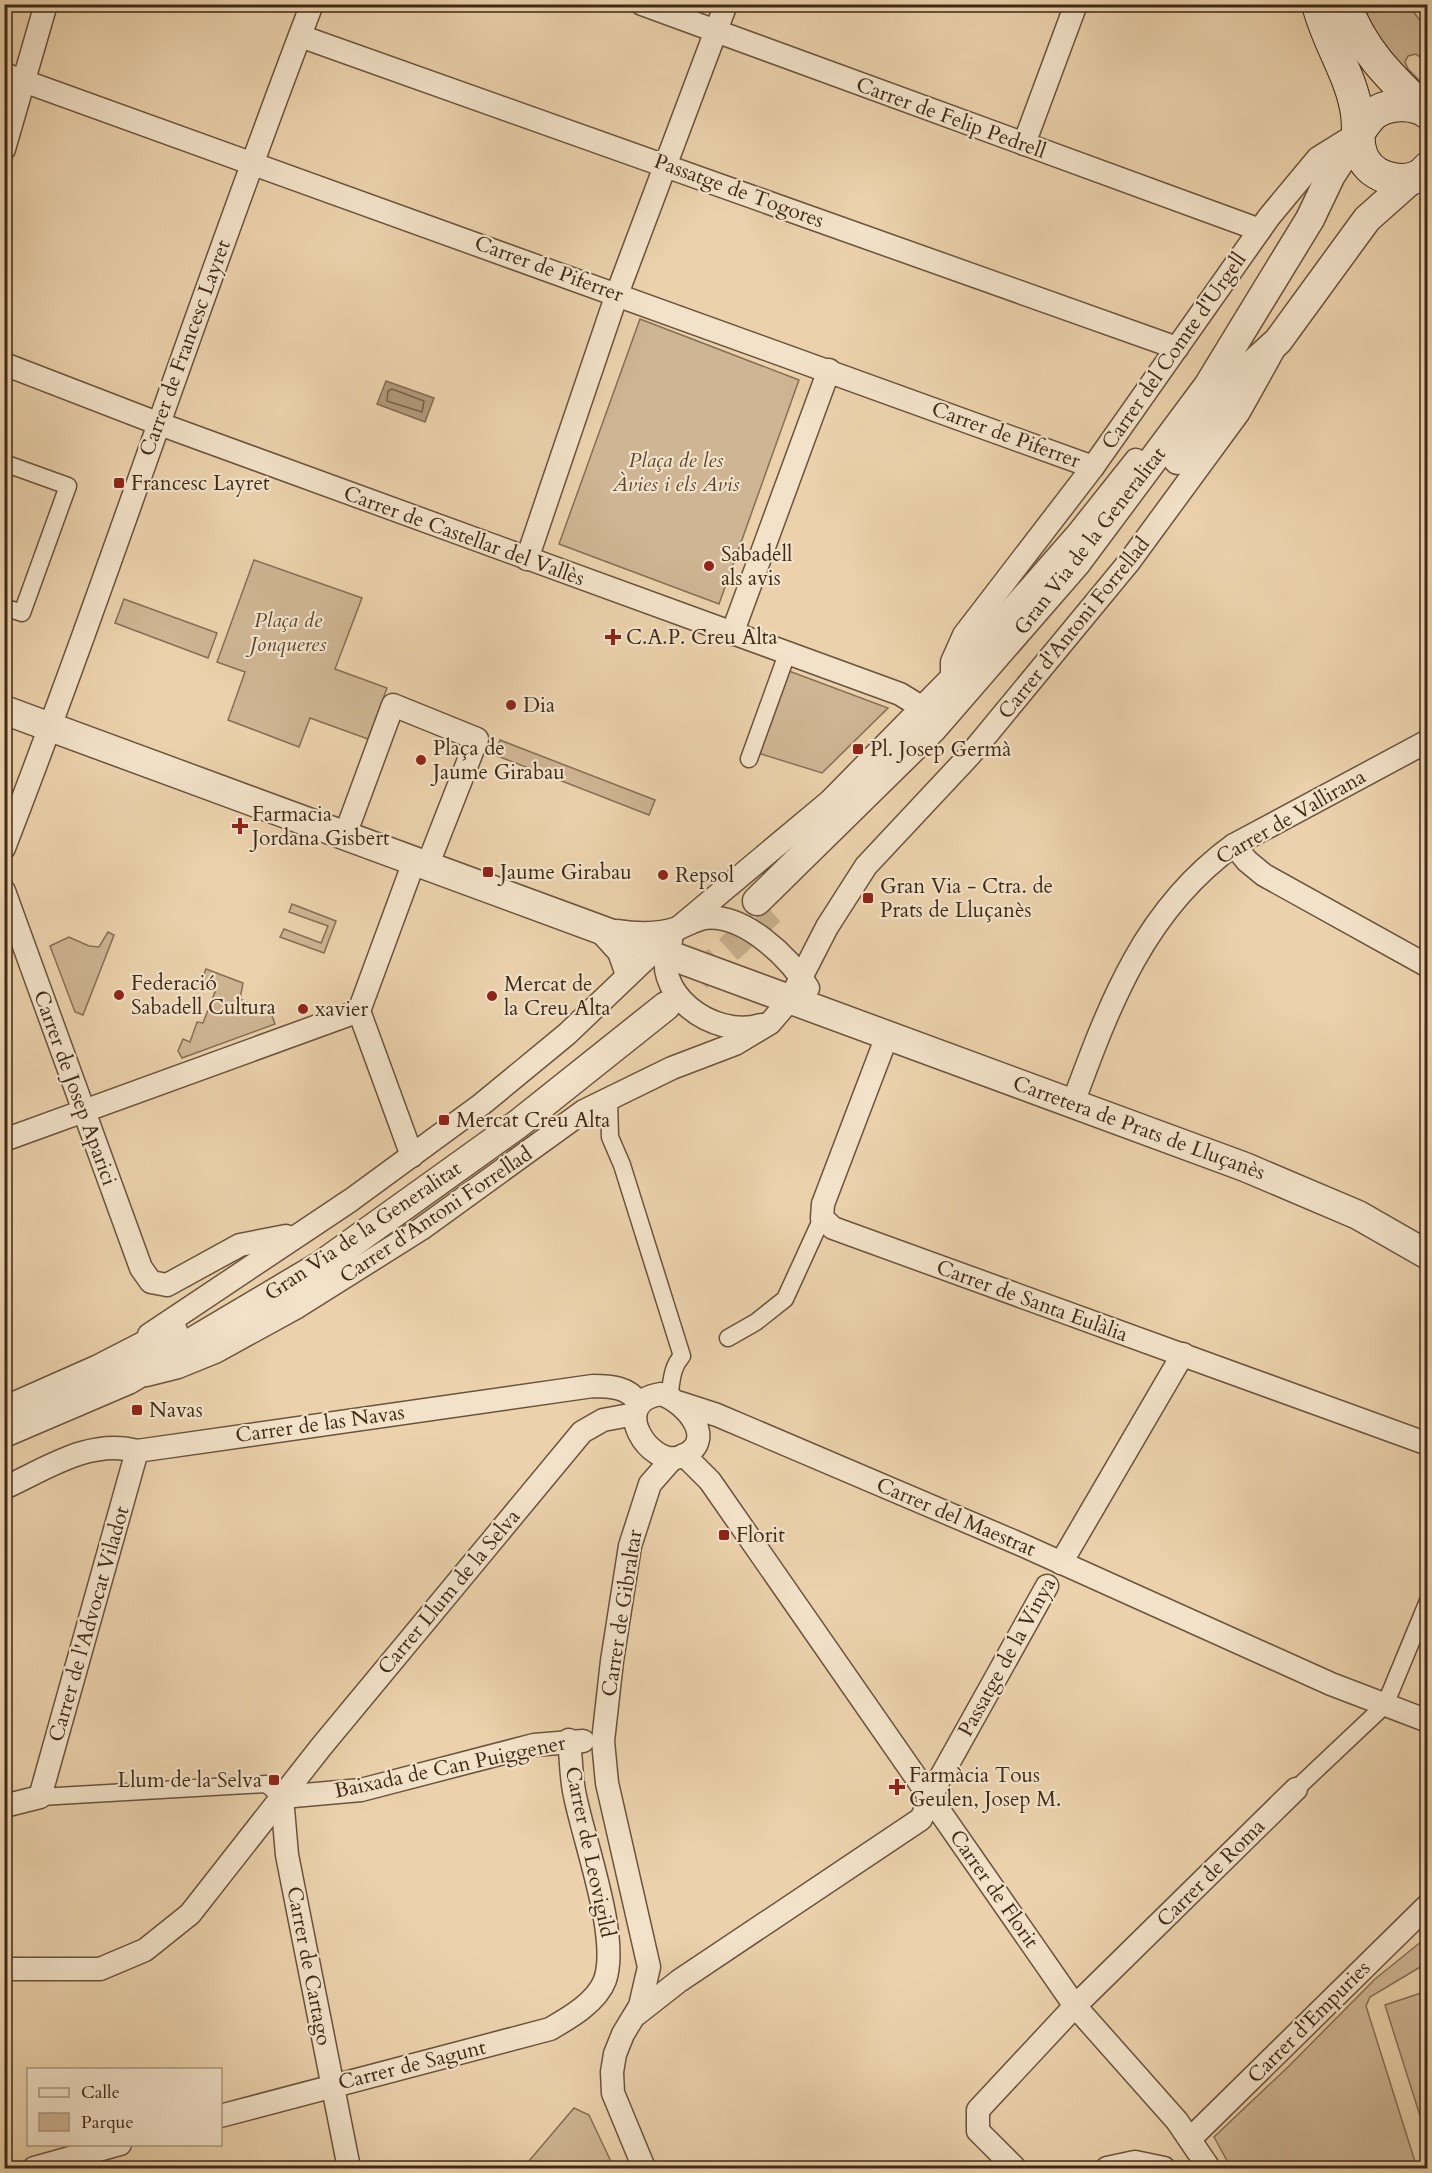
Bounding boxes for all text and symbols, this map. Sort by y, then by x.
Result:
street label: Carrer de Felip Pedrell [852,70,1050,166]
street label: Passatge de Togores [650,147,828,235]
street label: Carrer de Piferrer [471,229,628,309]
street label: Carrer de Francesc Layret [132,235,238,460]
street label: Carrer del Comte d'Urgell [1095,247,1253,455]
street label: Carrer de Piferrer [928,395,1085,475]
street label: Gran Via de la Generalitat [1007,441,1173,641]
park label: Plaça de les Àvies i els Avis [611,446,740,499]
place label: Francesc Layret [131,469,270,498]
marker: Francesc Layret [112,476,126,490]
street label: Carrer de Castellar del Vallès [339,479,589,593]
street label: Carrer d'Antoni Forrellad [991,531,1157,725]
place label: Sabadell als avis [721,540,792,593]
marker: Sabadell als avis [702,559,716,573]
park label: Plaça de Jonqueres [245,606,326,659]
place label: C.A.P. Creu Alta [626,623,777,652]
marker: C.A.P. Creu Alta [604,628,622,646]
place label: Dia [523,691,555,720]
marker: Dia [504,698,518,712]
place label: Plaça de Jaume Girabau [430,734,565,787]
place label: Pl. Josep Germà [870,735,1011,764]
marker: Pl. Josep Germà [851,742,865,756]
marker: Plaça de Jaume Girabau [414,753,428,767]
street label: Carrer de Vallirana [1211,762,1371,872]
place label: Farmacia Jordana Gisbert [249,800,390,853]
marker: Farmacia Jordana Gisbert [233,819,247,833]
place label: Jaume Girabau [497,858,632,887]
place label: Repsol [675,861,734,890]
marker: Jaume Girabau [481,865,495,879]
marker: Repsol [656,868,670,882]
place label: Gran Via - Ctra. de Prats de Lluçanès [880,872,1053,925]
marker: Gran Via - Ctra. de Prats de Lluçanès [861,891,875,905]
place label: Federació Sabadell Cultura [131,969,276,1022]
place label: Mercat de la Creu Alta [504,970,610,1023]
street label: Carrer de Josep Aparici [26,986,124,1190]
marker: Federació Sabadell Cultura [112,988,126,1002]
marker: Mercat de la Creu Alta [485,989,499,1003]
place label: xavier [315,995,369,1024]
marker: xavier [296,1002,310,1016]
street label: Carretera de Prats de Lluçanès [1009,1069,1269,1187]
place label: Mercat Creu Alta [456,1106,610,1135]
marker: Mercat Creu Alta [437,1113,451,1127]
street label: Carrer d'Antoni Forrellad [334,1140,538,1290]
street label: Gran Via de la Generalitat [259,1154,467,1308]
street label: Carrer de Santa Eulàlia [932,1253,1132,1349]
place label: Navas [149,1396,203,1425]
street label: Carrer de las Navas [234,1398,406,1450]
marker: Navas [130,1403,144,1417]
street label: Carrer del Maestrat [872,1470,1040,1564]
street label: Carrer de l'Advocat Viladot [41,1503,137,1745]
street label: Carrer Llum de la Selva [371,1503,527,1681]
place label: Florit [736,1521,785,1550]
street label: Carrer de Gibraltar [594,1527,650,1699]
marker: Florit [717,1528,731,1542]
street label: Passatge de la Vinya [951,1572,1063,1742]
street label: Baixada de Can Puiggener [332,1728,569,1806]
place label: Farmàcia Tous Geulen, Josep M. [909,1761,1061,1814]
street label: Carrer de Leovigild [558,1764,622,1940]
place label: Llum de la Selva [118,1766,262,1795]
marker: Llum de la Selva [267,1773,281,1787]
marker: Farmàcia Tous Geulen, Josep M. [890,1780,904,1794]
street label: Carrer de Roma [1150,1812,1272,1934]
street label: Carrer de Florit [942,1824,1046,1954]
street label: Carrer de Cartago [279,1884,339,2048]
street label: Carrer d'Empuries [1241,1954,1377,2090]
street label: Carrer de Sagunt [335,2033,489,2097]
legend [27,2068,222,2146]
text: Calle [81,2080,120,2105]
text: Parque [81,2110,134,2135]

